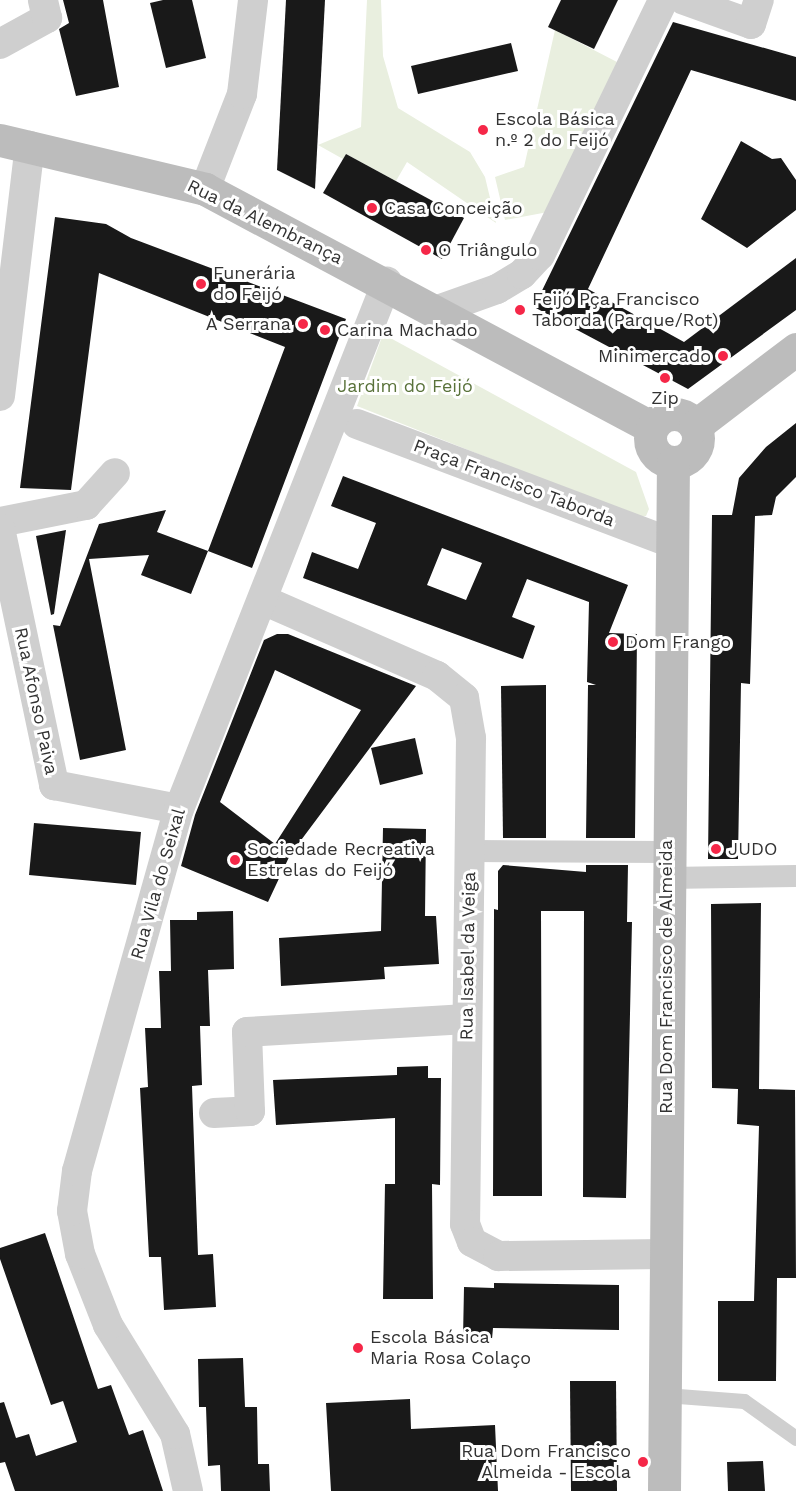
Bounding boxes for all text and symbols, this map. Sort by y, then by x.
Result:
place label: Escola Básica n.º 2 do Feijó [495,109,615,152]
marker: Escola Básica n.º 2 do Feijó [476,123,490,137]
street label: Rua da Alembrança [183,175,347,269]
place label: Casa Conceição [384,197,523,219]
marker: Casa Conceição [365,201,379,215]
place label: O Triângulo [438,239,538,261]
marker: O Triângulo [419,243,433,257]
place label: Funerária do Feijó [213,263,295,306]
marker: Funerária do Feijó [194,277,208,291]
place label: Feijó Pça Francisco Taborda (Parque/Rot) [532,289,719,332]
marker: Feijó Pça Francisco Taborda (Parque/Rot) [513,303,527,317]
place label: A Serrana [205,313,291,335]
marker: A Serrana [296,317,310,331]
place label: Carina Machado [337,319,478,341]
marker: Carina Machado [318,323,332,337]
place label: Minimercado [598,345,711,367]
marker: Minimercado [716,349,730,363]
marker: Zip [658,371,672,385]
park label: Jardim do Feijó [337,375,473,397]
place label: Zip [651,387,679,409]
street label: Praça Francisco Taborda [410,434,618,532]
street label: Rua Afonso Paiva [10,625,62,777]
place label: Dom Frango [625,631,731,653]
marker: Dom Frango [606,635,620,649]
street label: Rua Vila do Seixal [126,805,190,963]
place label: JUDO [728,838,777,860]
place label: Sociedade Recreativa Estrelas do Feijó [247,839,435,882]
street label: Rua Dom Francisco de Almeida [655,839,677,1115]
marker: JUDO [709,842,723,856]
marker: Sociedade Recreativa Estrelas do Feijó [228,853,242,867]
street label: Rua Isabel da Veiga [456,870,480,1042]
place label: Escola Básica Maria Rosa Colaço [370,1327,532,1370]
marker: Escola Básica Maria Rosa Colaço [351,1341,365,1355]
place label: Rua Dom Francisco Almeida - Escola [461,1441,631,1484]
marker: Rua Dom Francisco Almeida - Escola [636,1455,650,1469]

